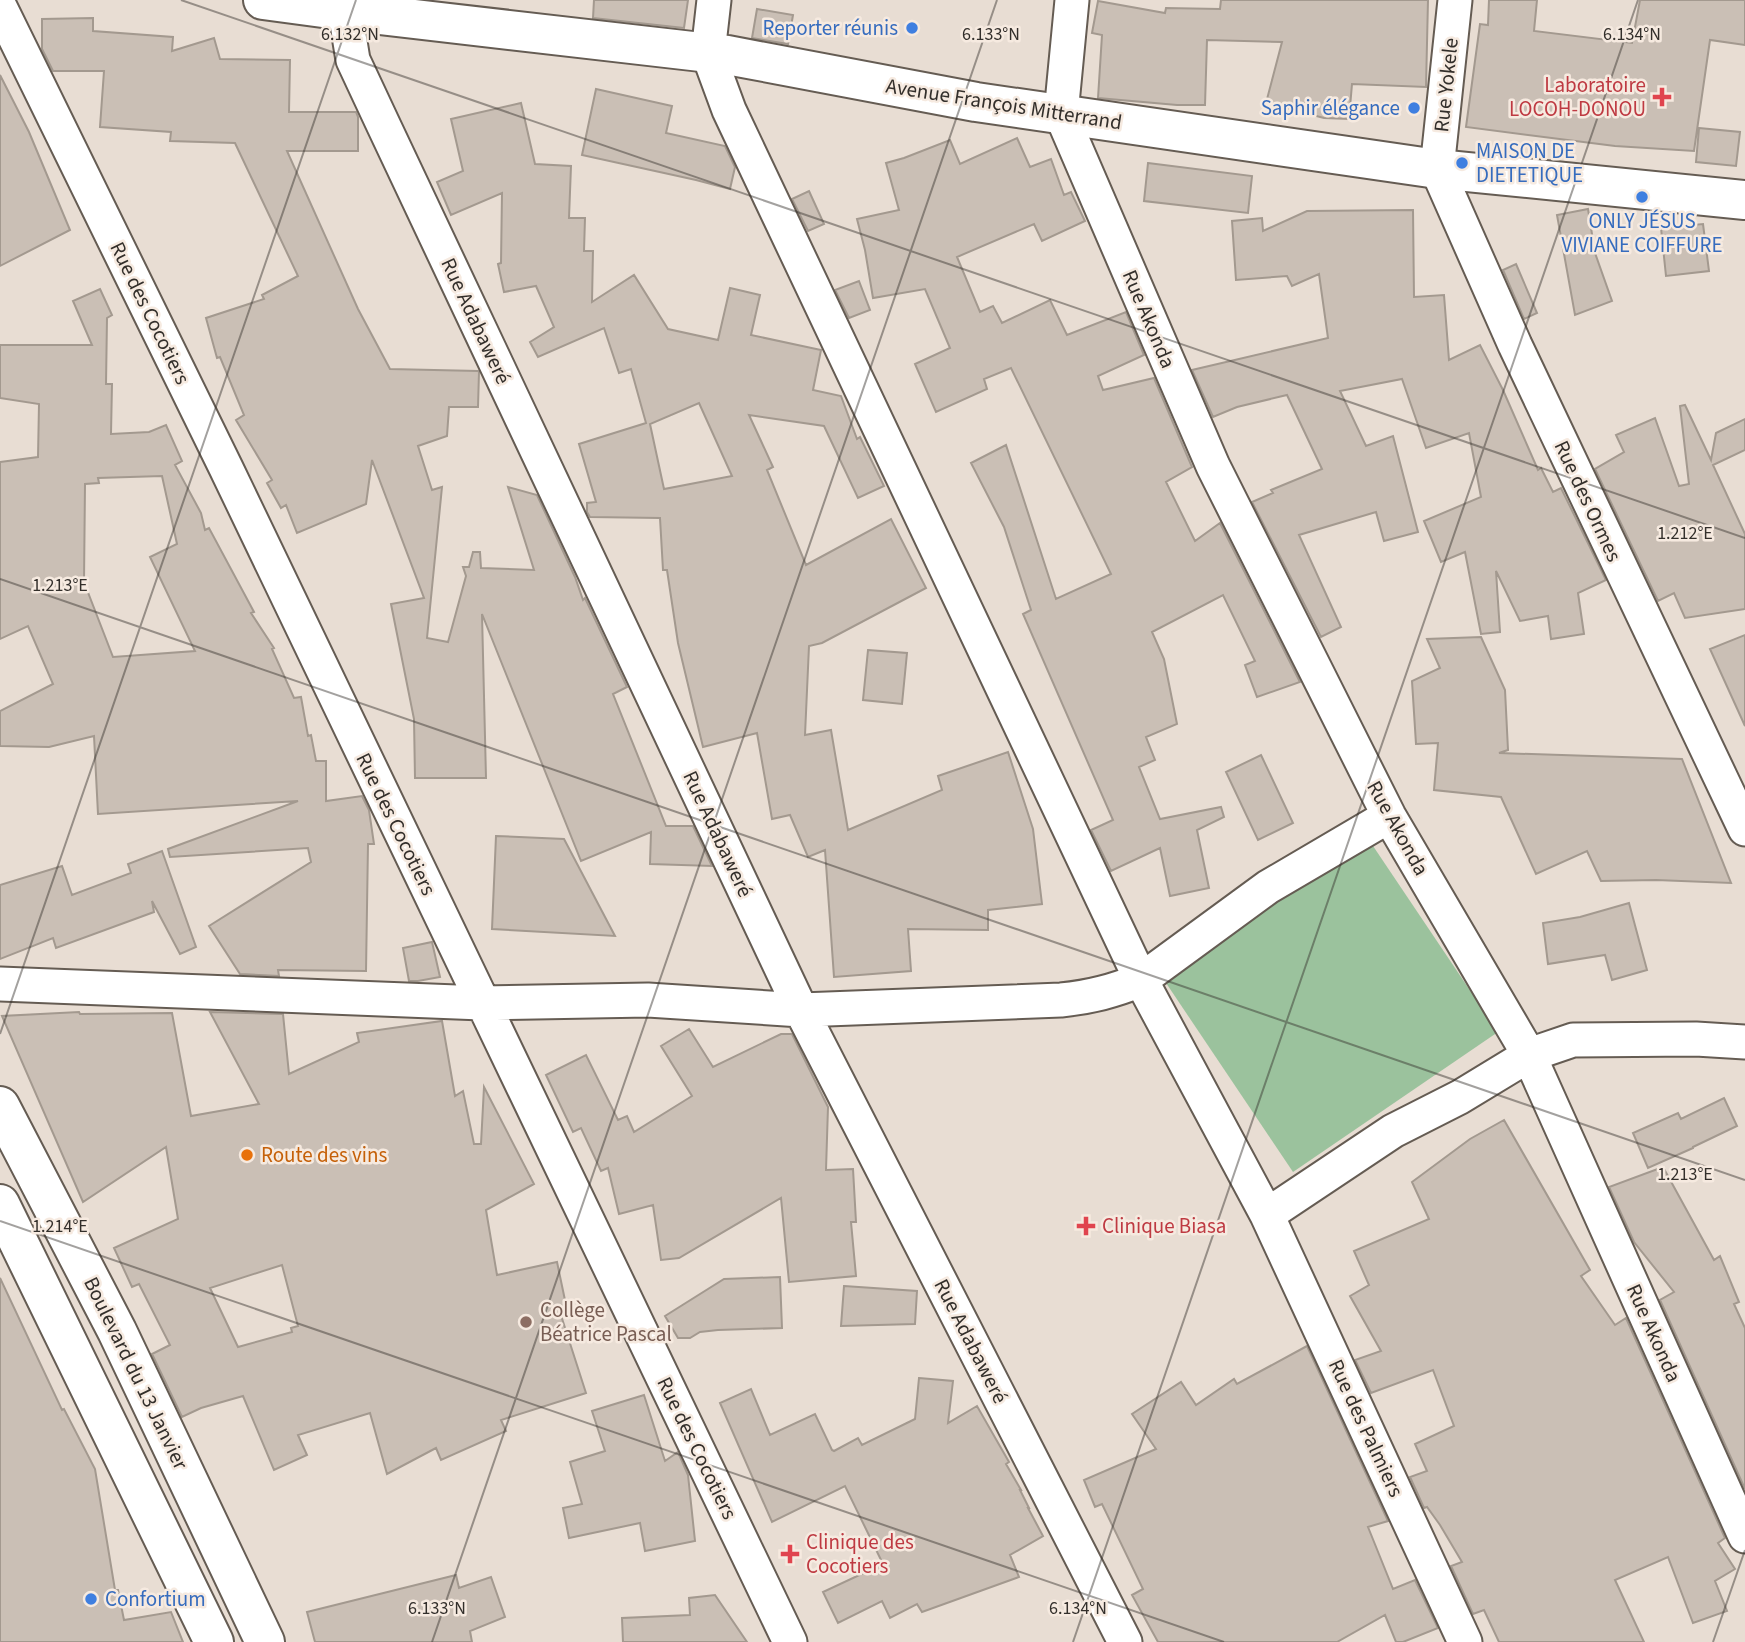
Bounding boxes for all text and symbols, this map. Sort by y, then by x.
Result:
place label: Reporter réunis [762,13,898,43]
marker: Reporter réunis [904,20,920,36]
text: 6.132°N [321,22,379,47]
text: 6.133°N [962,22,1020,47]
text: 6.134°N [1603,22,1661,47]
street label: Rue Yokele [1426,36,1466,134]
place label: Laboratoire LOCOH-DONOU [1509,70,1646,124]
street label: Avenue François Mitterrand [884,71,1124,137]
marker: Laboratoire LOCOH-DONOU [1652,87,1672,107]
place label: Saphir élégance [1261,93,1400,123]
marker: Saphir élégance [1406,100,1422,116]
place label: MAISON DE DIETETIQUE [1476,136,1583,190]
marker: MAISON DE DIETETIQUE [1454,155,1470,171]
marker: ONLY JÉSUS VIVIANE COIFFURE [1634,189,1650,205]
place label: ONLY JÉSUS VIVIANE COIFFURE [1561,206,1723,260]
street label: Rue des Cocotiers [102,237,198,390]
street label: Rue Adabaweré [434,253,518,389]
street label: Rue Akonda [1115,265,1183,373]
street label: Rue des Ormes [1547,435,1629,567]
text: 1.212°E [1657,521,1713,546]
text: 1.213°E [32,573,88,598]
street label: Rue des Cocotiers [348,748,444,901]
street label: Rue Adabaweré [676,766,760,902]
street label: Rue Akonda [1360,775,1436,881]
place label: Route des vins [261,1140,388,1170]
marker: Route des vins [239,1147,255,1163]
text: 1.213°E [1657,1162,1713,1187]
place label: Clinique Biasa [1102,1211,1226,1241]
text: 1.214°E [32,1214,88,1239]
marker: Clinique Biasa [1076,1216,1096,1236]
street label: Boulevard du 13 Janvier [76,1272,196,1475]
street label: Rue Adabaweré [927,1273,1015,1409]
street label: Rue Akonda [1619,1279,1689,1387]
place label: Collège Béatrice Pascal [540,1295,672,1349]
marker: Collège Béatrice Pascal [518,1314,534,1330]
street label: Rue des Palmiers [1321,1354,1411,1502]
street label: Rue des Cocotiers [649,1372,745,1525]
place label: Clinique des Cocotiers [806,1527,914,1581]
marker: Clinique des Cocotiers [780,1544,800,1564]
place label: Confortium [105,1584,206,1614]
marker: Confortium [83,1591,99,1607]
text: 6.133°N [408,1596,466,1621]
text: 6.134°N [1049,1596,1107,1621]

